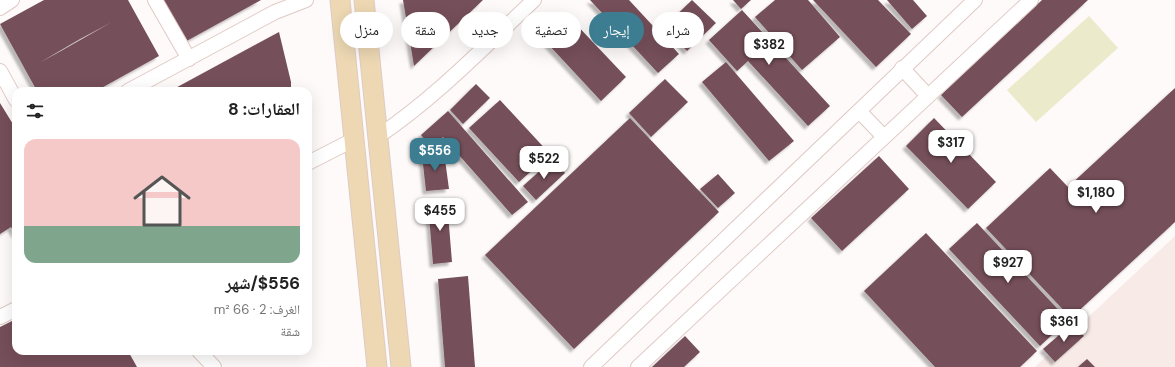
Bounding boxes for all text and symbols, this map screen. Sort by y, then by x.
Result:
chip: منزل [340,12,393,48]
chip: شقة [401,12,450,48]
chip: جديد [458,12,513,48]
chip: تصفية [521,12,581,48]
chip: إيجار [589,12,644,48]
chip: شراء [652,12,704,48]
pin: $382 [745,32,793,66]
text: $382 [753,36,785,53]
text: العقارات: 8 [228,98,300,120]
icon: filters [24,100,46,122]
pin: $317 [927,130,975,164]
text: $317 [937,134,965,151]
pin: $556 [411,138,459,172]
text: $556 [419,142,451,159]
pin: $522 [520,146,568,180]
text: $522 [529,150,559,167]
icon: home [126,165,198,237]
pin: $1,180 [1063,180,1129,214]
text: $1,180 [1077,184,1115,201]
pin: $455 [416,198,464,232]
text: $455 [424,202,456,219]
pin: $927 [984,250,1032,284]
text: $927 [993,254,1023,271]
text: $556/شهر [225,272,300,294]
text: الغرف: 2 · 66 m² [214,301,300,318]
pin: $361 [1040,309,1088,343]
text: $361 [1050,313,1078,330]
text: شقة [281,323,300,340]

